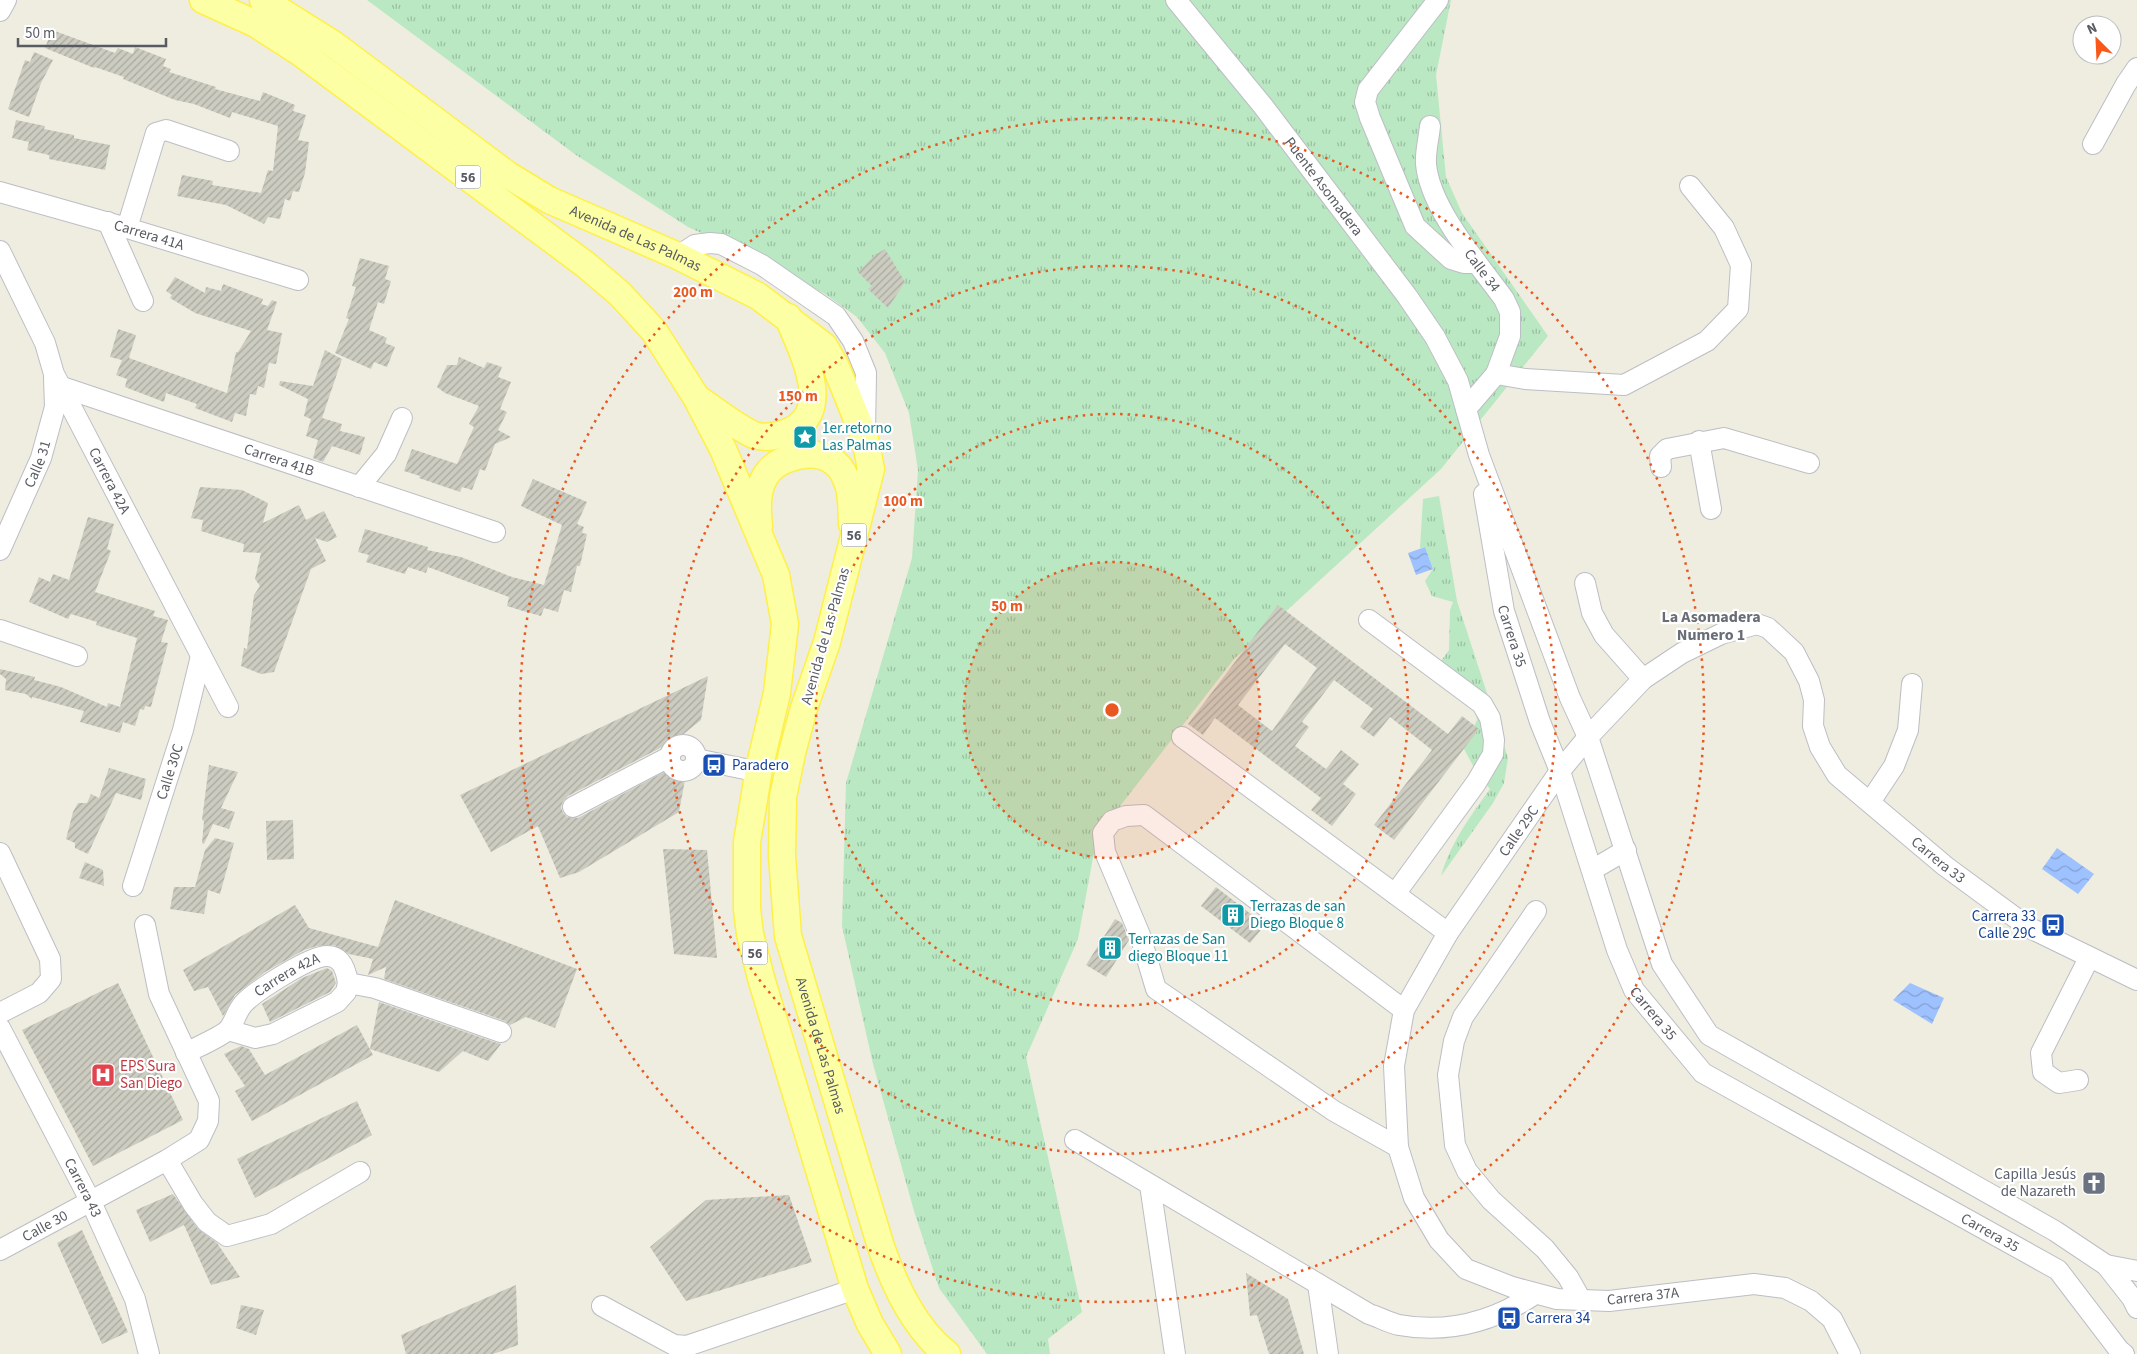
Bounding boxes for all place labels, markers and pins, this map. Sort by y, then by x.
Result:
place label: 1er.retorno Las Palmas [822,418,892,456]
place icon: 1er.retorno Las Palmas [792,424,818,450]
centre of rings [1103,701,1121,719]
bus stop icon: Paradero [701,752,727,778]
place label: Paradero [732,755,789,776]
place label: Terrazas de san Diego Bloque 8 [1250,896,1346,934]
building icon: Terrazas de san Diego Bloque 8 [1220,902,1246,928]
place label: Carrera 33 Calle 29C [1972,906,2036,944]
bus stop icon: Carrera 33 Calle 29C [2040,912,2066,938]
place label: Terrazas de San diego Bloque 11 [1128,929,1228,967]
building icon: Terrazas de San diego Bloque 11 [1097,935,1123,961]
place label: EPS Sura San Diego [120,1056,182,1094]
hospital icon: EPS Sura San Diego [90,1062,116,1088]
place label: Capilla Jesús de Nazareth [1994,1164,2076,1202]
church icon: Capilla Jesús de Nazareth [2081,1170,2107,1196]
bus stop icon: Carrera 34 [1496,1305,1522,1331]
place label: Carrera 34 [1526,1308,1591,1329]

